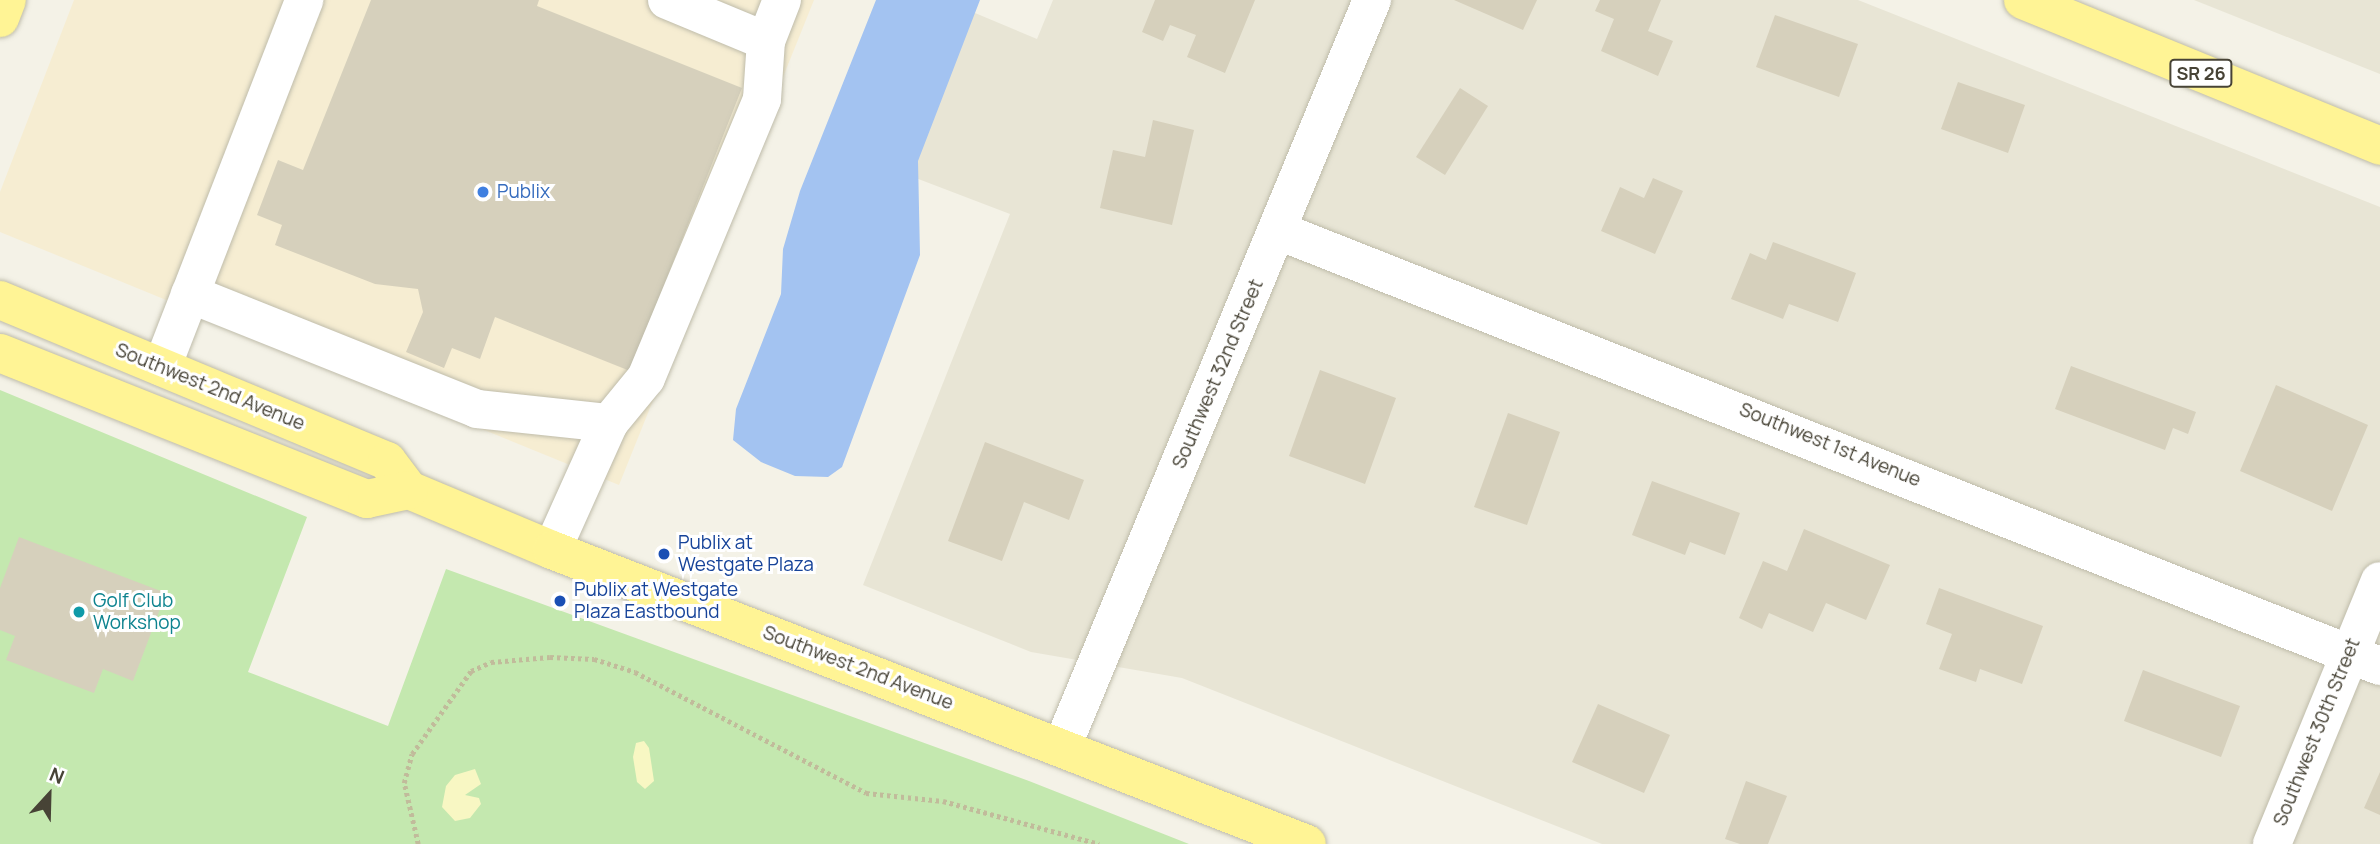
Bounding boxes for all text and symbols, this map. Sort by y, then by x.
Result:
road number: SR 26 [2168,58,2234,88]
place label: Publix [497,181,550,203]
marker: Publix [475,184,491,200]
street label: Southwest 32nd Street [1168,276,1268,472]
street label: Southwest 2nd Avenue [112,339,308,435]
street label: Southwest 1st Avenue [1736,398,1924,492]
place label: Publix at Westgate Plaza [678,532,814,576]
marker: Publix at Westgate Plaza [656,546,672,562]
place label: Publix at Westgate Plaza Eastbound [574,579,738,623]
place label: Golf Club Workshop [93,590,181,634]
marker: Publix at Westgate Plaza Eastbound [552,593,568,609]
marker: Golf Club Workshop [71,604,87,620]
street label: Southwest 2nd Avenue [760,621,956,715]
street label: Southwest 30th Street [2269,635,2365,829]
north arrow [14,760,84,830]
text: N [46,761,68,790]

